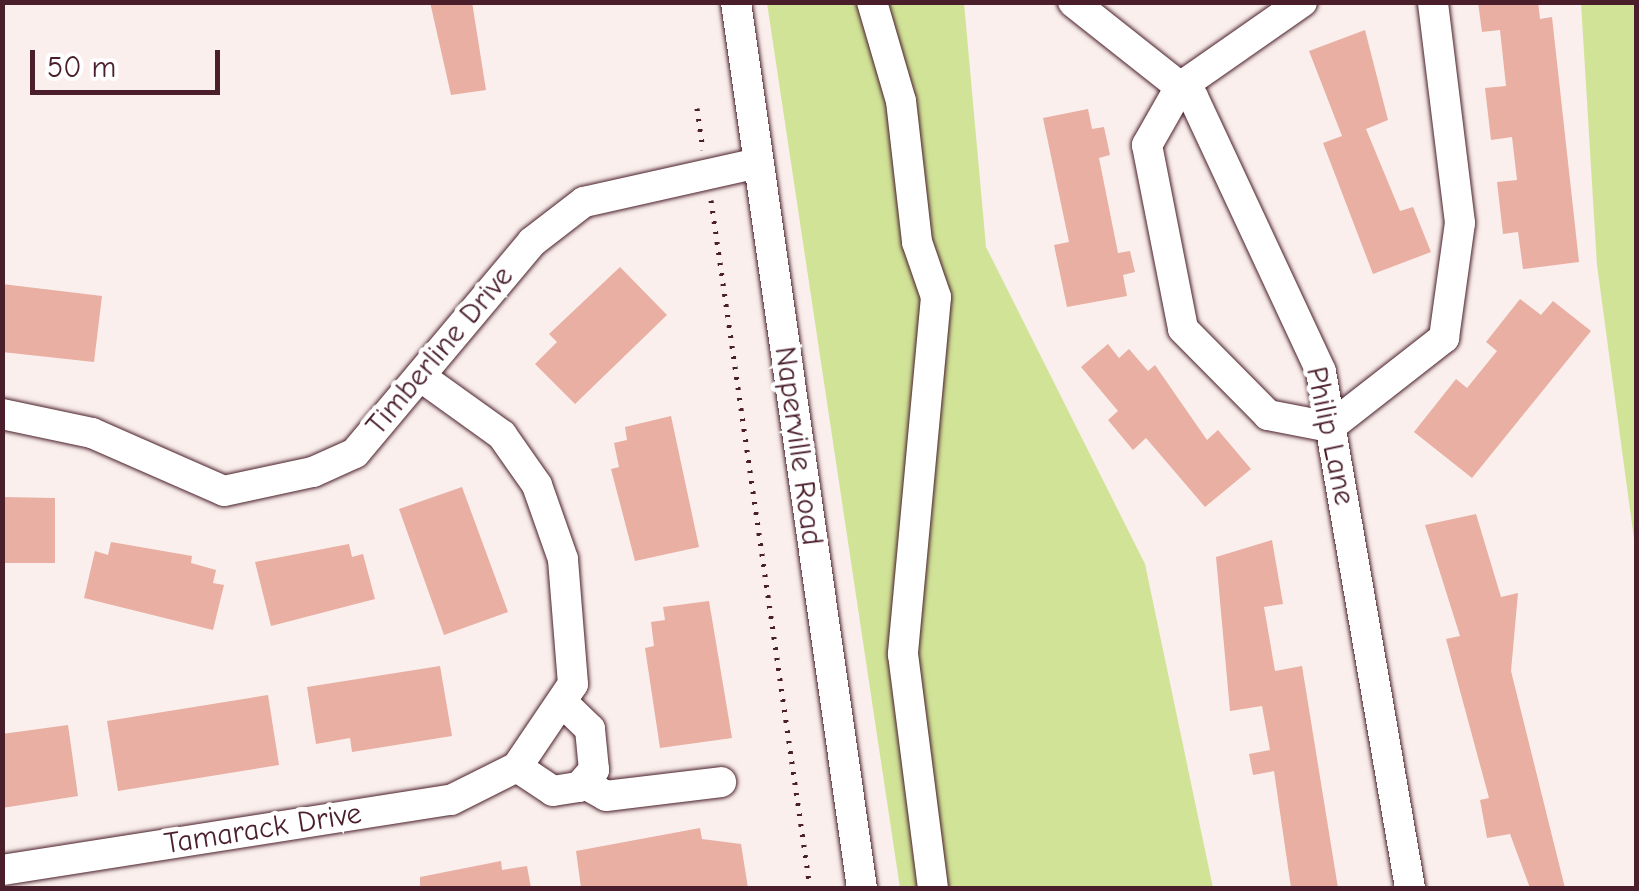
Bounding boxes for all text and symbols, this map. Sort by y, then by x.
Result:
scale bar [35,30,225,92]
text: 50 m [47,50,116,85]
street label: Timberline Drive [359,259,521,443]
street label: Naperville Road [766,344,830,548]
street label: Philip Lane [1298,363,1362,509]
street label: Tamarack Drive [162,796,364,862]

